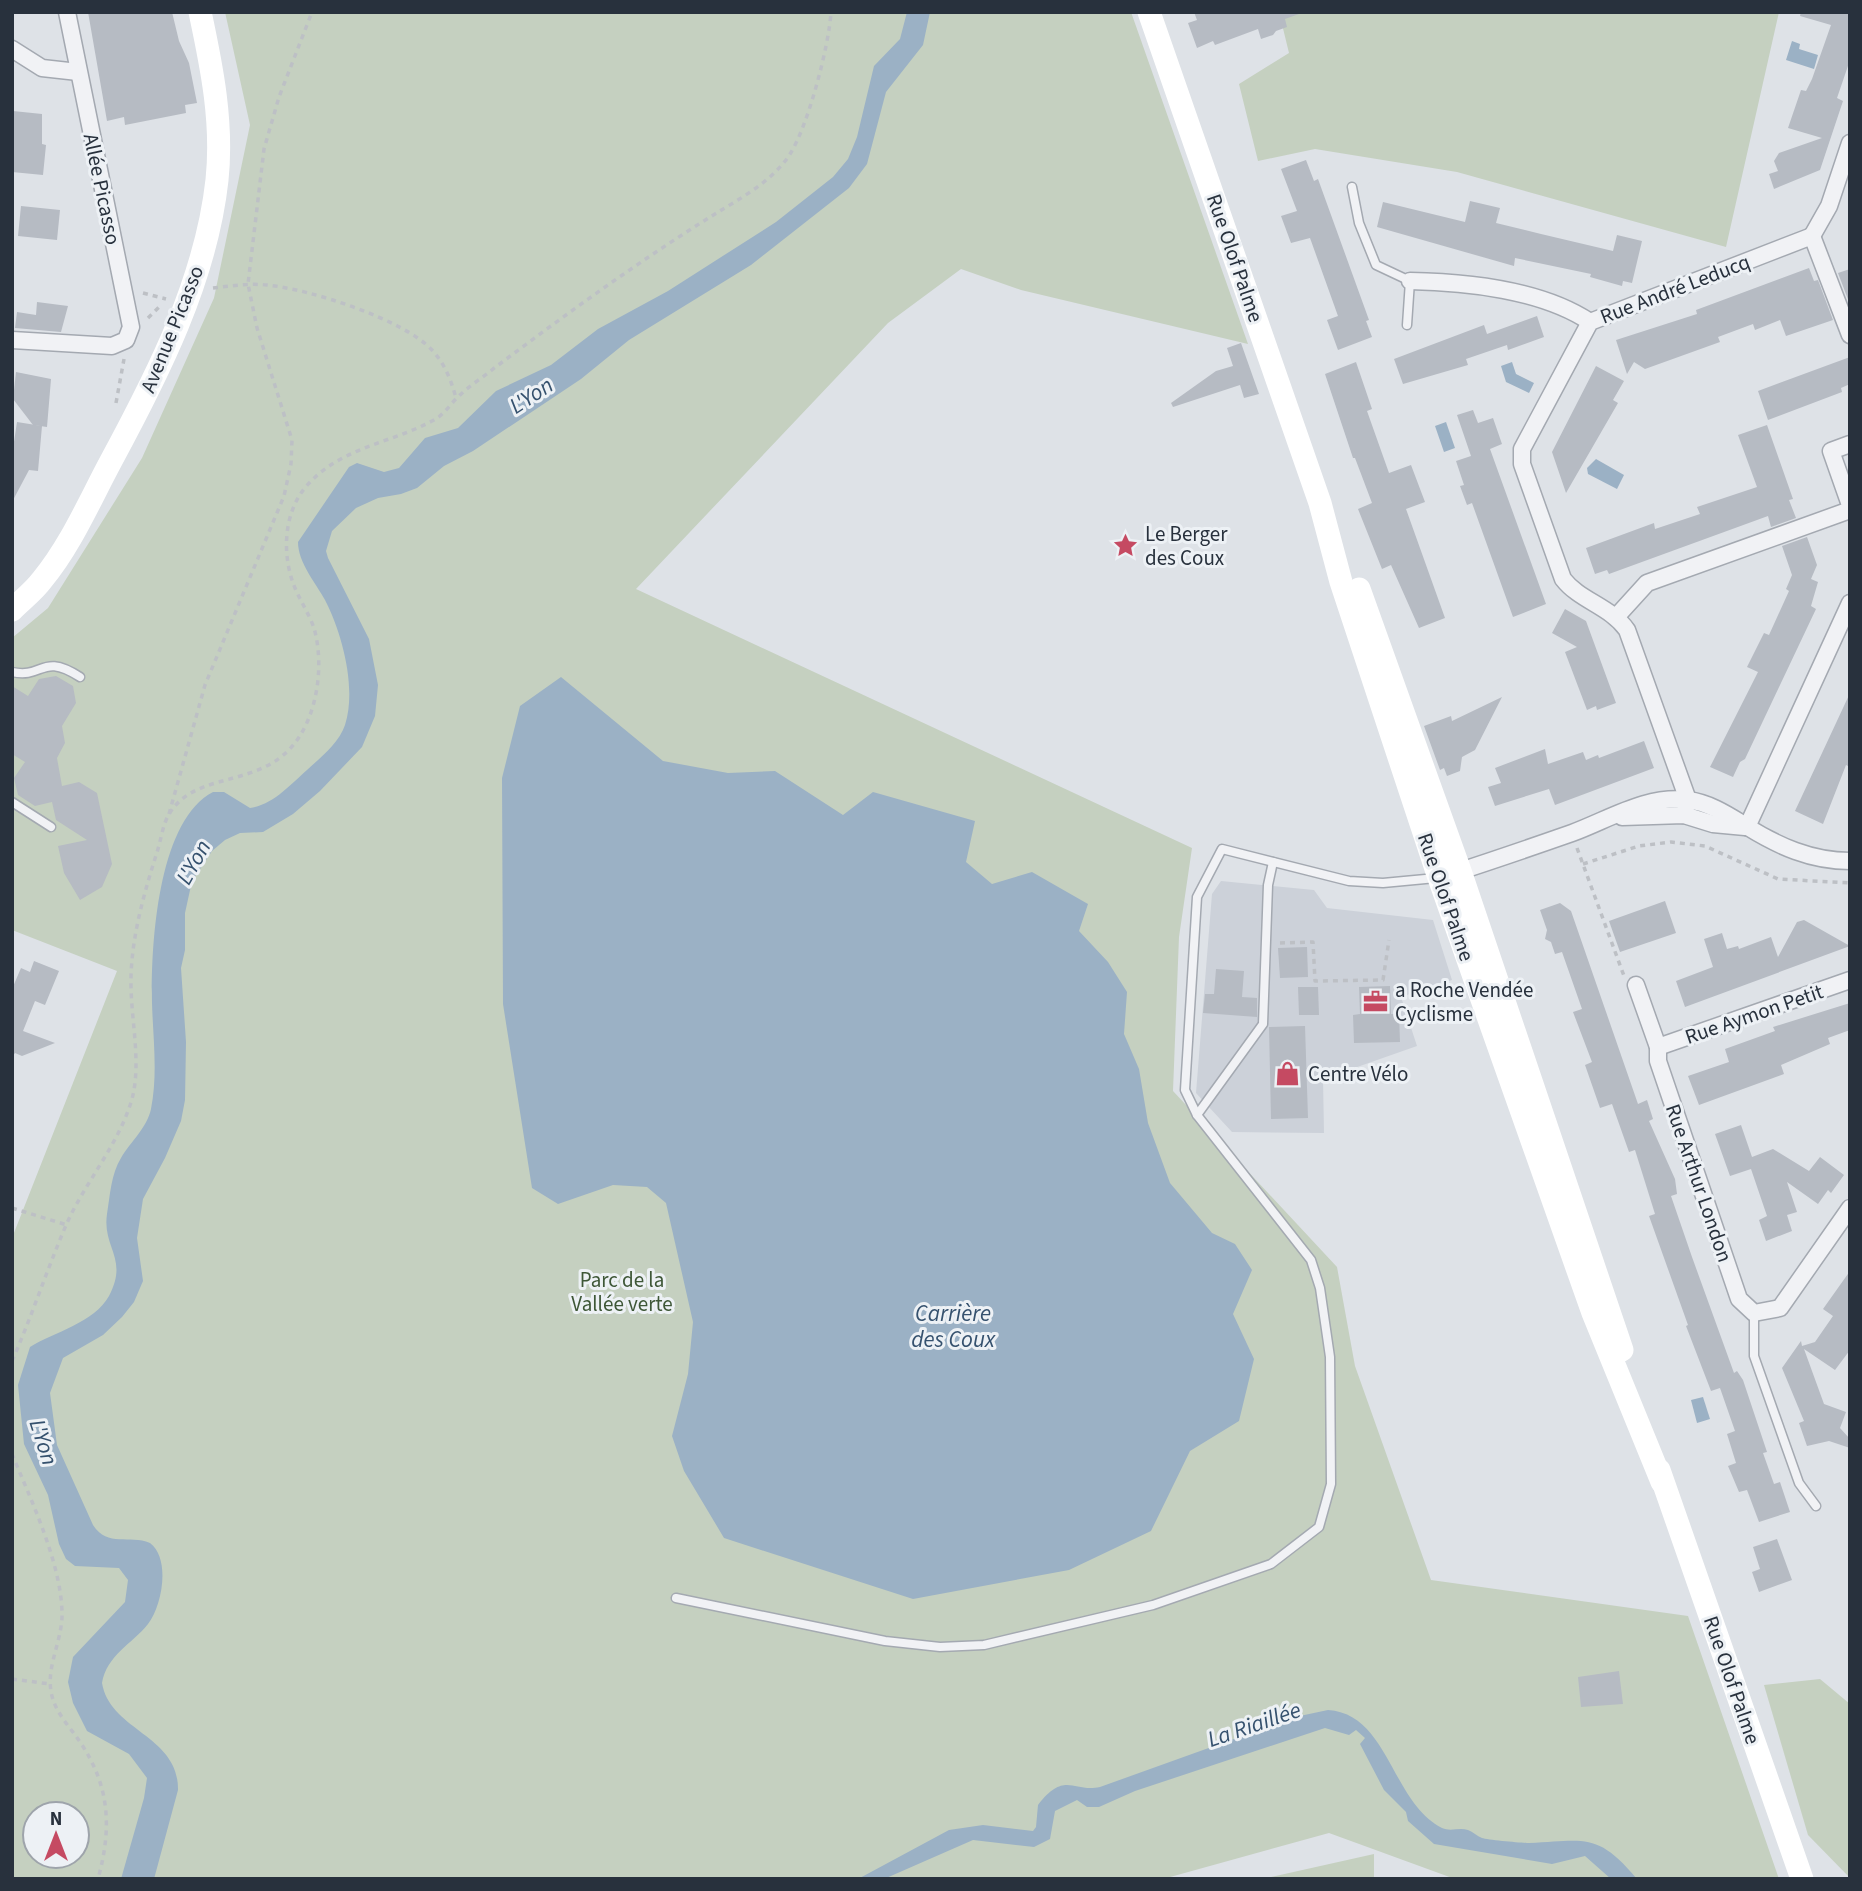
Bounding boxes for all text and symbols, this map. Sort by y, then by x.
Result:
street label: Allée Picasso [76,131,128,247]
street label: Rue Olof Palme [1199,190,1271,326]
street label: Rue André Leducq [1596,247,1754,331]
street label: Avenue Picasso [133,261,211,397]
water label: L'Yon [503,369,560,422]
place label: Le Berger des Coux [1145,519,1228,573]
place icon: Le Berger des Coux [1111,532,1139,560]
street label: Rue Olof Palme [1410,829,1482,965]
water label: L'Yon [168,834,219,891]
place label: a Roche Vendée Cyclisme [1395,975,1533,1029]
street label: Rue Aymon Petit [1681,976,1827,1052]
office icon: a Roche Vendée Cyclisme [1361,988,1389,1016]
place label: Centre Vélo [1308,1059,1408,1089]
shop icon: Centre Vélo [1274,1060,1302,1088]
street label: Rue Arthur London [1658,1100,1740,1266]
park label: Parc de la Vallée verte [571,1265,673,1319]
water label: Carrière des Coux [911,1297,996,1356]
water label: L'Yon [21,1415,66,1469]
street label: Rue Olof Palme [1696,1612,1768,1748]
water label: La Riaillée [1203,1693,1305,1756]
north arrow [21,1800,91,1870]
text: N [50,1806,62,1833]

